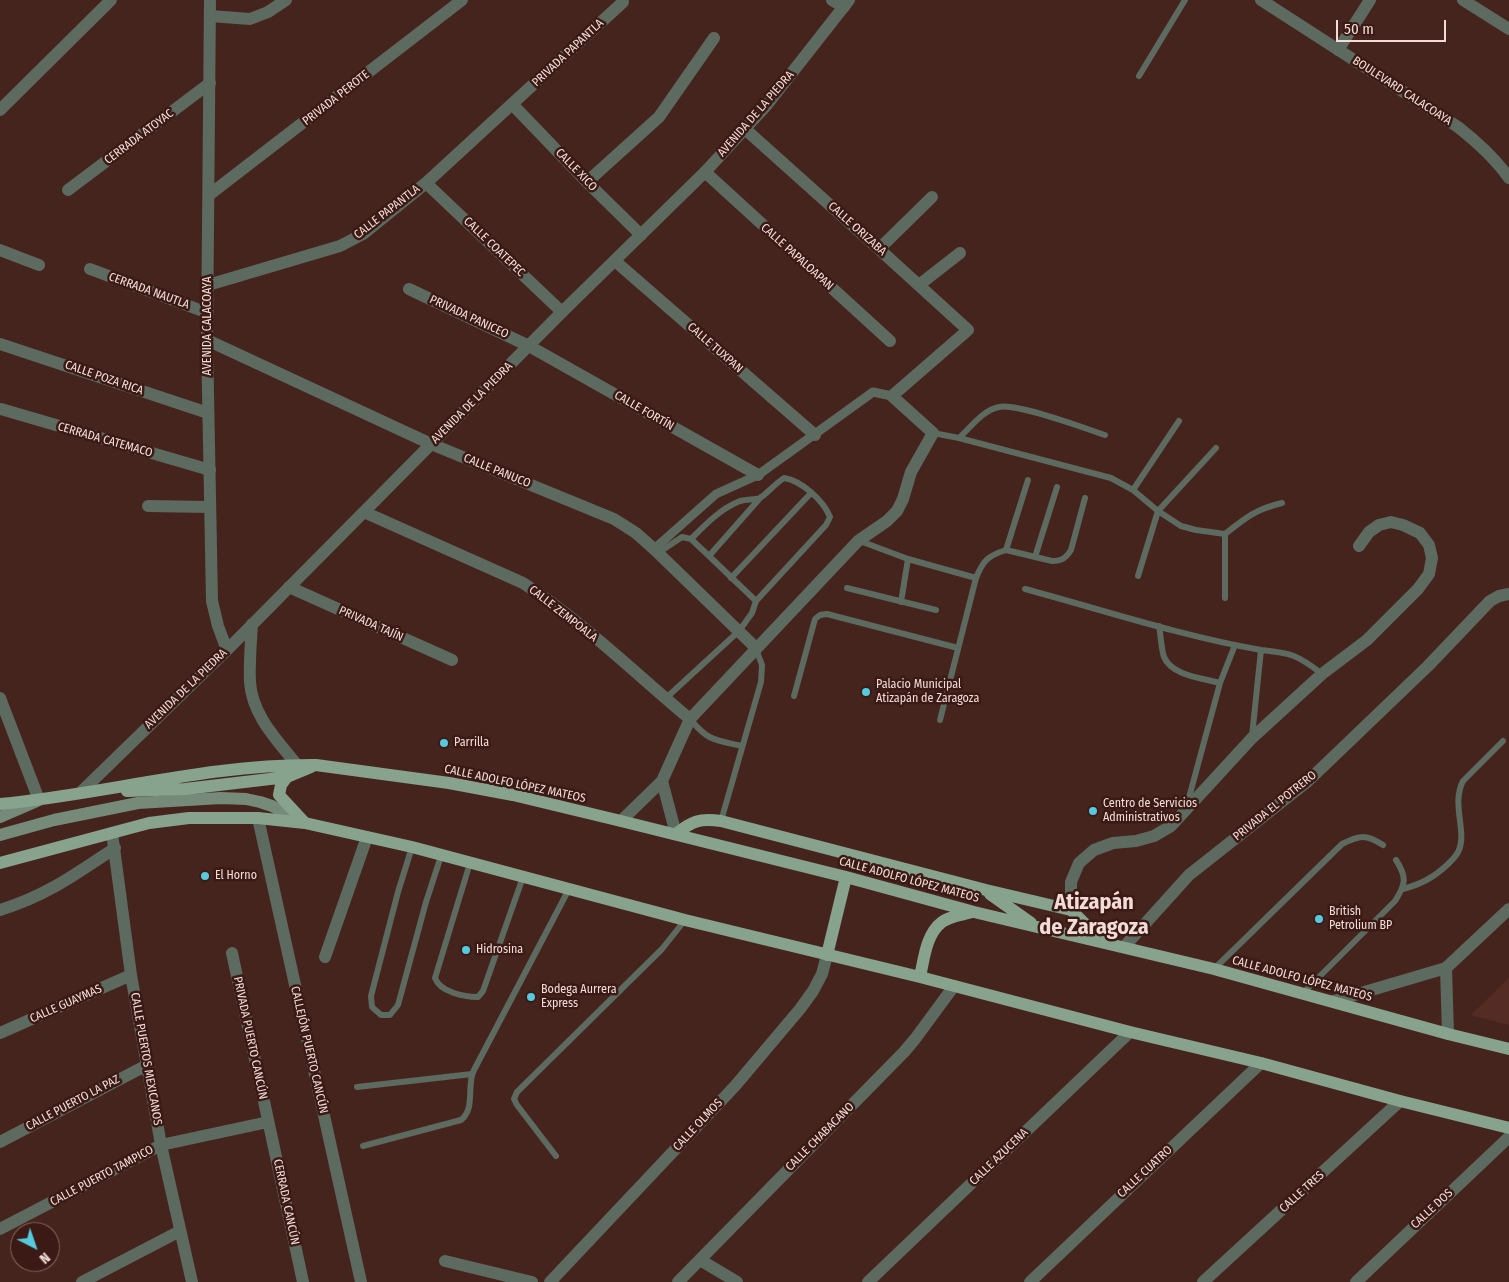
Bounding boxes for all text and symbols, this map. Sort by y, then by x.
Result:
scale bar [1339,10,1449,42]
street label: PRIVADA PAPANTLA [529,16,607,90]
text: 50 m [1344,20,1374,38]
street label: BOULEVARD CALACOAYA [1350,54,1454,128]
street label: PRIVADA PEROTE [300,67,372,129]
street label: AVENIDA DE LA PIEDRA [715,68,797,160]
street label: CERRADA ATOYAC [102,106,176,168]
street label: CALLE XICO [552,146,600,194]
street label: CALLE PAPANTLA [351,182,423,242]
street label: CALLE ORIZABA [825,199,889,259]
street label: CALLE COATEPEC [460,214,528,280]
street label: CALLE PAPALOAPAN [758,221,836,293]
street label: CERRADA NAUTLA [107,270,191,312]
street label: AVENIDA CALACOAYA [201,277,215,375]
street label: PRIVADA PANICEO [427,292,511,342]
street label: CALLE TUXPAN [684,320,746,376]
street label: CALLE POZA RICA [63,358,145,398]
street label: AVENIDA DE LA PIEDRA [428,359,516,447]
street label: CALLE FORTÍN [612,388,676,434]
street label: CERRADA CATEMACO [56,420,154,460]
street label: CALLE PANUCO [461,451,533,491]
street label: CALLE ZEMPOALA [526,583,600,645]
street label: PRIVADA TAJÍN [336,603,406,645]
street label: AVENIDA DE LA PIEDRA [142,646,230,732]
place label: Palacio Municipal Atizapán de Zaragoza [876,678,979,706]
marker: Palacio Municipal Atizapán de Zaragoza [860,686,872,698]
place label: Parrilla [454,736,489,750]
marker: Parrilla [438,737,450,749]
street label: CALLE ADOLFO LÓPEZ MATEOS [443,762,587,806]
street label: PRIVADA EL POTRERO [1230,768,1320,844]
place label: Centro de Servicios Administrativos [1103,797,1197,825]
marker: Centro de Servicios Administrativos [1087,805,1099,817]
street label: CALLE ADOLFO LÓPEZ MATEOS [837,854,981,906]
place label: El Horno [215,869,257,883]
marker: El Horno [199,870,211,882]
district label: Atizapán de Zaragoza [1039,890,1149,941]
place label: British Petrolium BP [1329,905,1392,933]
marker: British Petrolium BP [1313,913,1325,925]
place label: Hidrosina [476,943,523,957]
marker: Hidrosina [460,944,472,956]
street label: CALLE ADOLFO LÓPEZ MATEOS [1230,953,1374,1005]
street label: PRIVADA PUERTO CANCÚN [230,975,270,1101]
street label: CALLE GUAYMAS [28,982,104,1026]
place label: Bodega Aurrera Express [541,983,617,1011]
street label: CALLEJÓN PUERTO CANCÚN [287,985,331,1115]
marker: Bodega Aurrera Express [525,991,537,1003]
street label: CALLE PUERTOS MEXICANOS [127,992,165,1126]
street label: CALLE PUERTO LA PAZ [24,1072,122,1134]
street label: CALLE OLMOS [670,1096,726,1154]
street label: CALLE CHABACANO [783,1100,857,1174]
street label: CALLE AZUCENA [967,1126,1031,1188]
street label: CALLE PUERTO TAMPICO [48,1143,156,1209]
street label: CALLE CUATRO [1115,1143,1175,1201]
street label: CERRADA CANCÚN [270,1158,302,1246]
street label: CALLE TRES [1277,1168,1327,1216]
street label: CALLE DOS [1408,1186,1456,1232]
north arrow [10,1222,60,1272]
text: N [36,1249,53,1267]

